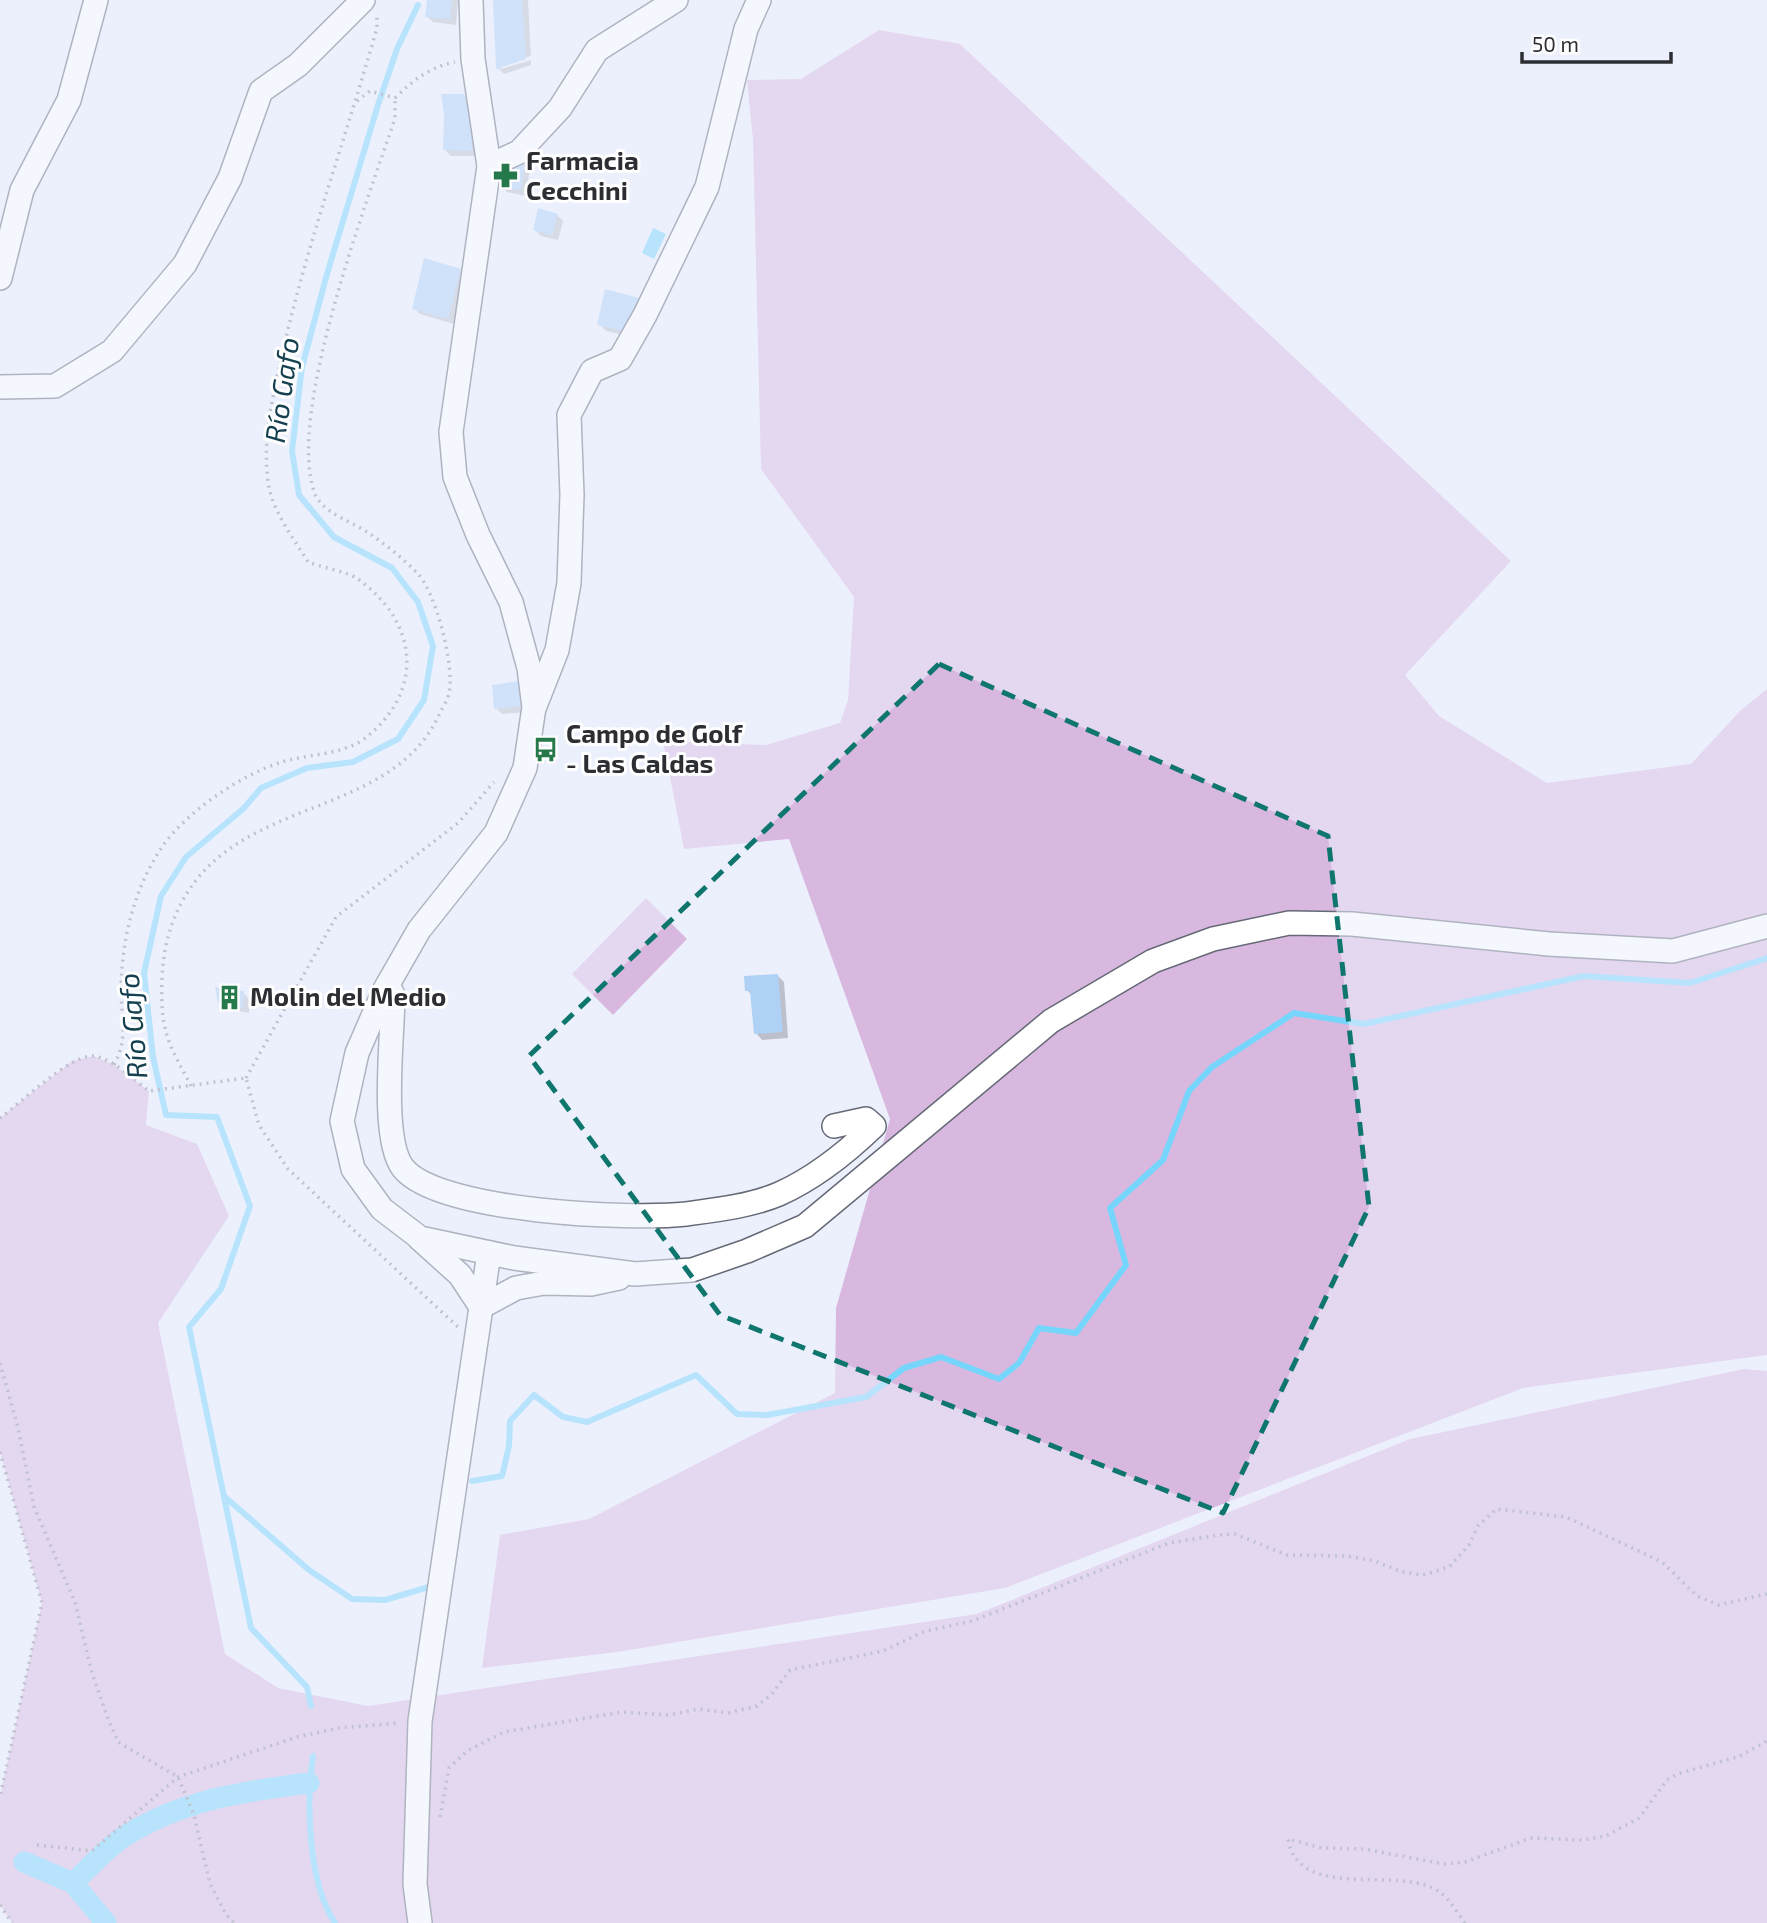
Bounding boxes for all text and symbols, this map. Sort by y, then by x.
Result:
scale bar [1522,21,1671,65]
text: 50 m [1532,31,1579,56]
place label: Farmacia Cecchini [526,144,639,205]
pharmacy icon: Farmacia Cecchini [492,162,520,190]
water label: Río Gafo [257,335,305,445]
place label: Campo de Golf - Las Caldas [566,717,744,778]
bus stop icon: Campo de Golf - Las Caldas [532,735,560,763]
water label: Río Gafo [110,972,154,1080]
place label: Molin del Medio [250,980,446,1011]
building icon: Molin del Medio [216,983,244,1011]

